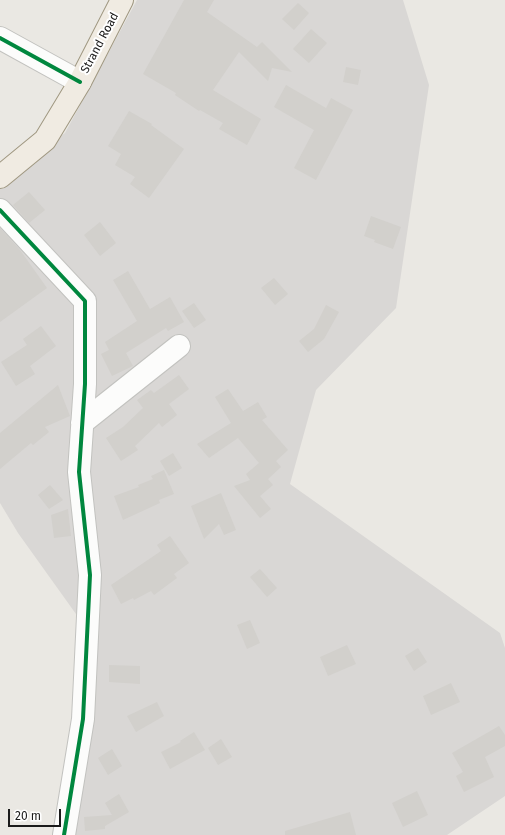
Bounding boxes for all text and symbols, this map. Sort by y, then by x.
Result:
street label: Strand Road [78,10,122,76]
scale bar [10,801,63,827]
text: 20 m [15,809,41,823]

